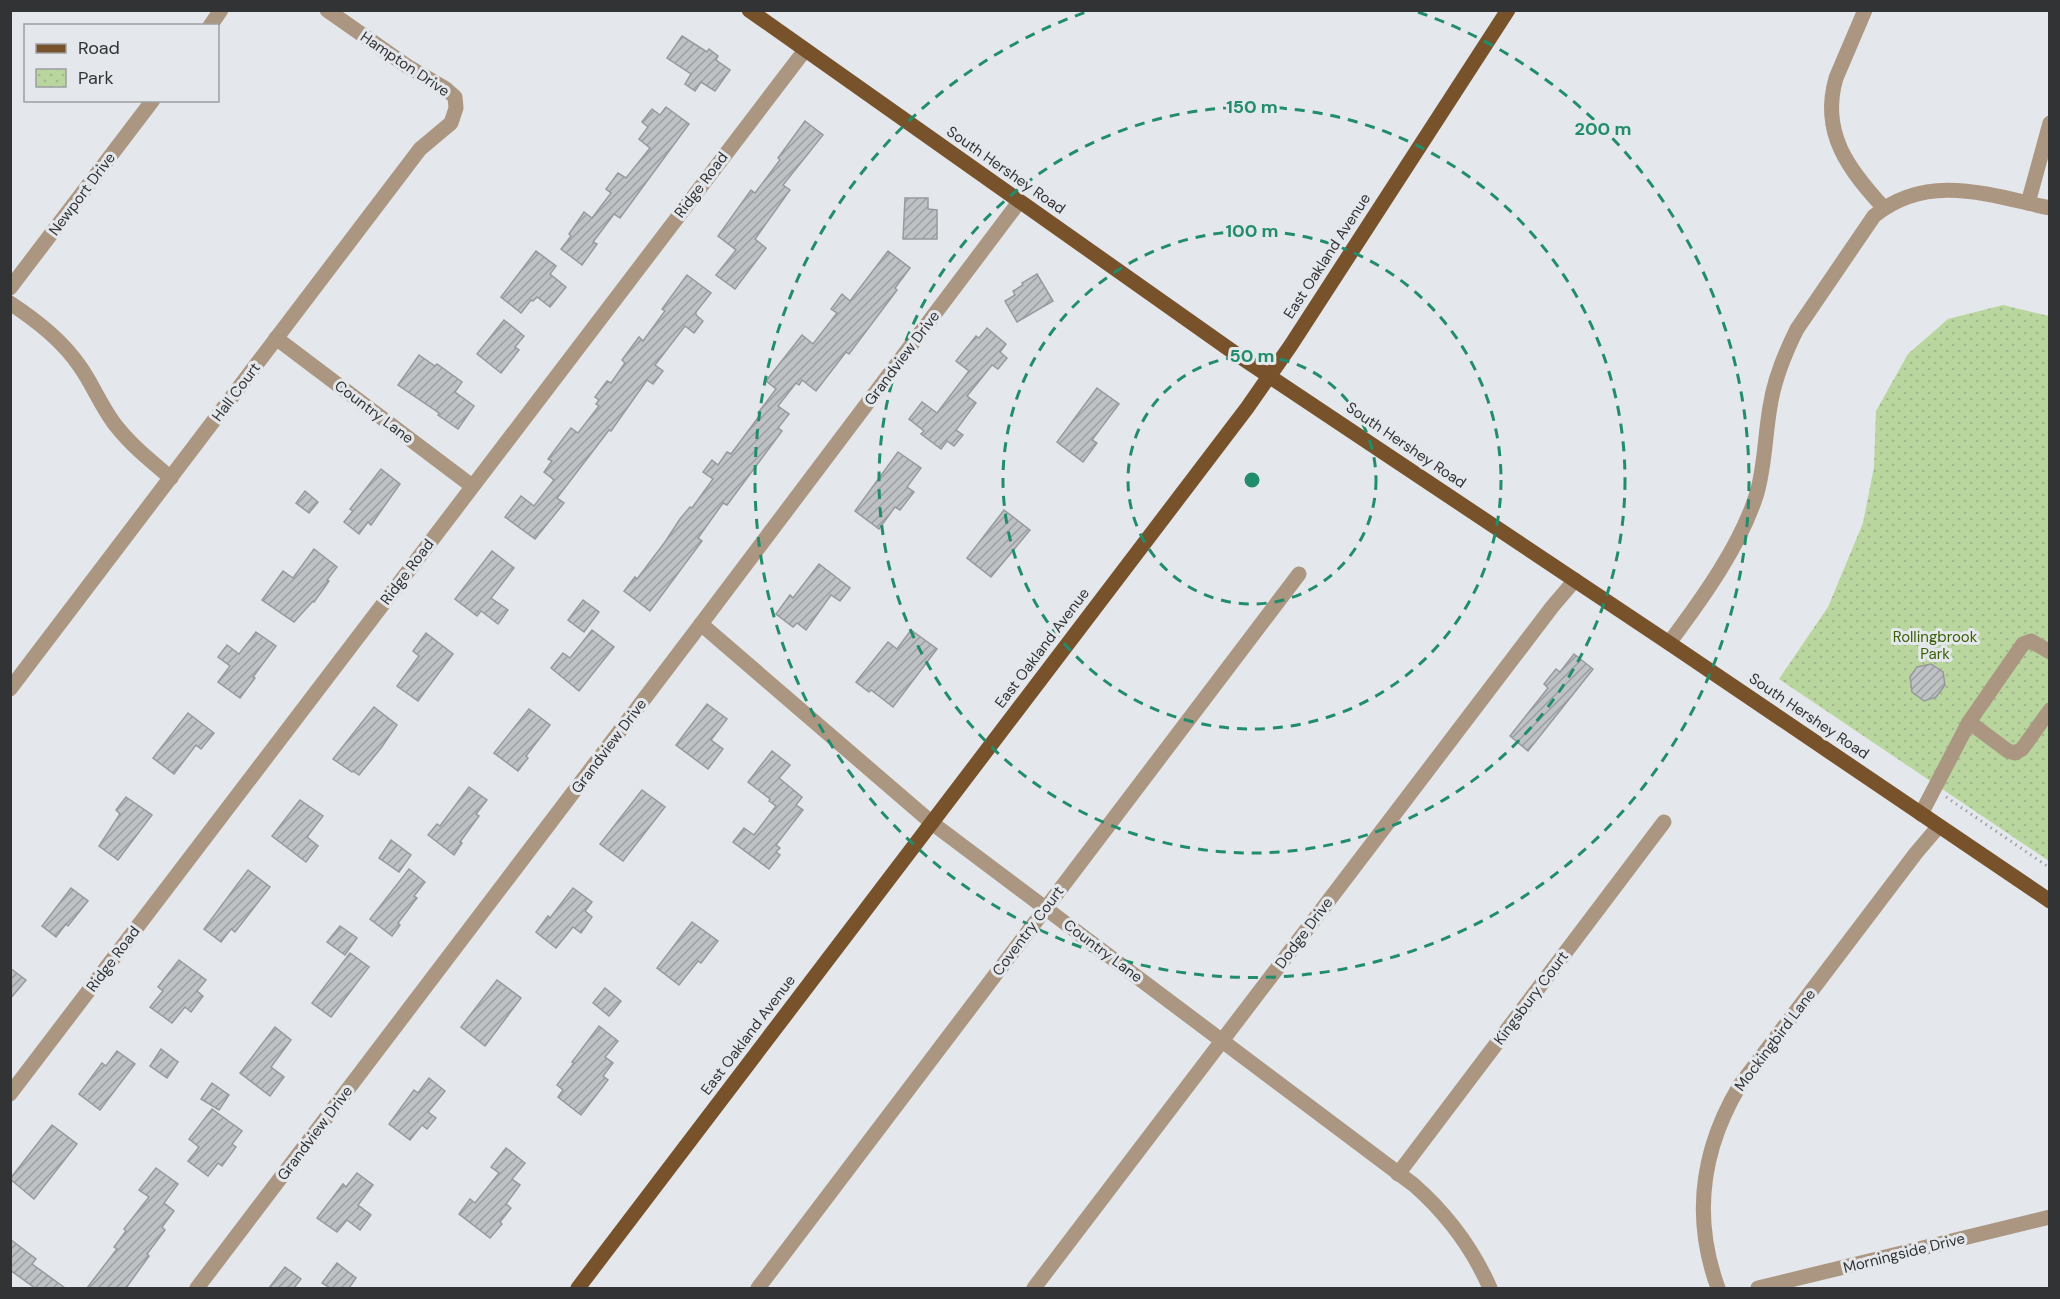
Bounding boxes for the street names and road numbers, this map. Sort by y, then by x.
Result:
street label: Hampton Drive [356,27,454,101]
street label: South Hershey Road [943,121,1069,219]
street label: Newport Drive [44,148,120,240]
street label: Ridge Road [670,148,732,222]
street label: East Oakland Avenue [1279,190,1375,322]
street label: Grandview Drive [860,307,944,409]
street label: Hall Court [207,358,265,425]
street label: Country Lane [331,376,417,448]
street label: South Hershey Road [1342,397,1470,493]
street label: Ridge Road [376,535,438,609]
street label: East Oakland Avenue [990,584,1094,712]
street label: South Hershey Road [1745,668,1873,764]
street label: Grandview Drive [567,695,651,797]
street label: Coventry Court [988,882,1068,980]
street label: Dodge Drive [1271,893,1337,973]
street label: Country Lane [1060,915,1146,987]
street label: Ridge Road [82,922,144,996]
street label: Kingsbury Court [1489,947,1573,1049]
street label: East Oakland Avenue [696,971,800,1099]
street label: Mockingbird Lane [1730,985,1820,1095]
street label: Grandview Drive [273,1082,357,1184]
street label: Morningside Drive [1841,1228,1967,1278]

